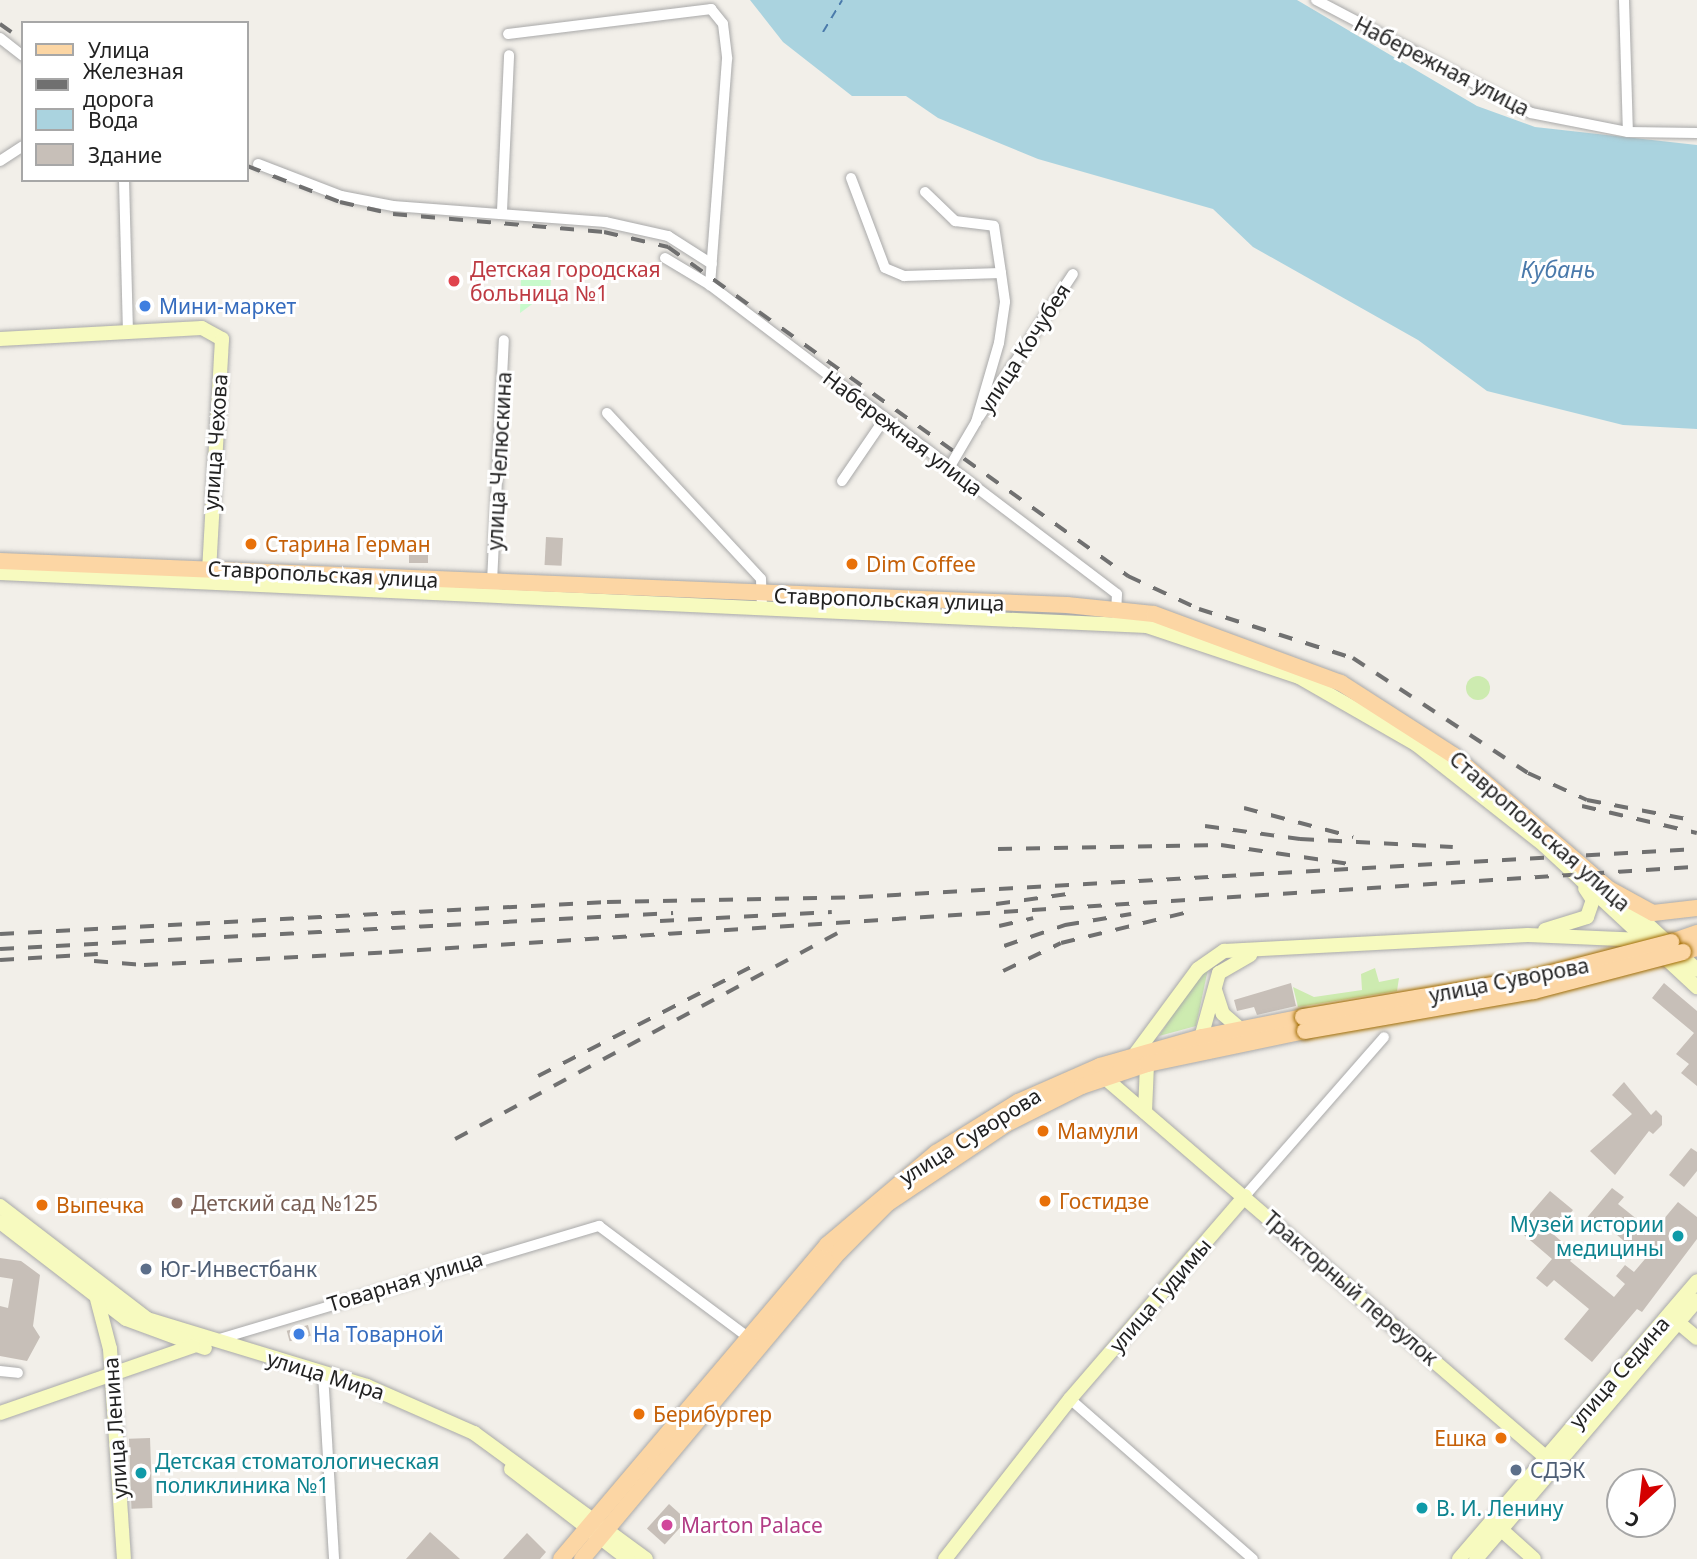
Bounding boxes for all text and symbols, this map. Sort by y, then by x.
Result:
street label: Набережная улица [1350,11,1534,121]
legend [21,21,248,182]
text: Улица [88,36,150,64]
text: Железная дорога [83,57,184,113]
text: Вода [88,106,138,134]
text: Здание [88,141,162,169]
water label: Кубань [1521,255,1595,283]
place label: Детская городская больница №1 [470,256,661,306]
marker: Детская городская больница №1 [444,271,464,291]
street label: улица Кочубея [973,279,1075,417]
place label: Мини-маркет [159,293,296,319]
marker: Мини-маркет [137,298,153,314]
street label: Набережная улица [818,365,988,501]
street label: улица Челюскина [482,371,516,551]
street label: улица Чехова [198,373,232,511]
place label: Старина Герман [265,531,431,557]
marker: Старина Герман [243,536,259,552]
place label: Dim Coffee [866,551,976,577]
street label: Ставропольская улица [207,555,439,593]
marker: Dim Coffee [844,556,860,572]
street label: Ставропольская улица [773,582,1005,616]
street label: Ставропольская улица [1445,746,1635,916]
street label: улица Суворова [1427,952,1591,1008]
street label: улица Суворова [895,1082,1045,1190]
place label: Мамули [1057,1118,1139,1144]
marker: Мамули [1035,1123,1051,1139]
place label: Гостидзе [1059,1188,1149,1214]
place label: Детский сад №125 [191,1190,378,1216]
place label: Выпечка [56,1192,144,1218]
marker: Гостидзе [1037,1193,1053,1209]
marker: Детский сад №125 [169,1195,185,1211]
marker: Выпечка [34,1197,50,1213]
street label: Тракторный переулок [1259,1206,1443,1370]
place label: Музей истории медицины [1510,1211,1664,1261]
marker: Музей истории медицины [1670,1228,1686,1244]
street label: улица Гудимы [1104,1233,1216,1357]
street label: Товарная улица [324,1245,486,1317]
place label: Юг-Инвестбанк [160,1256,317,1282]
marker: Юг-Инвестбанк [138,1261,154,1277]
street label: улица Седина [1564,1311,1674,1433]
place label: На Товарной [313,1321,444,1347]
marker: На Товарной [291,1326,307,1342]
street label: улица Мира [264,1345,388,1405]
street label: улица Ленина [97,1356,133,1500]
place label: Берибургер [653,1401,772,1427]
marker: Берибургер [631,1406,647,1422]
place label: Ешка [1434,1425,1487,1451]
marker: Ешка [1493,1430,1509,1446]
place label: Детская стоматологическая поликлиника №1 [155,1448,439,1498]
place label: СДЭК [1530,1457,1585,1483]
marker: СДЭК [1508,1462,1524,1478]
marker: Детская стоматологическая поликлиника №1 [133,1465,149,1481]
north arrow [1606,1468,1676,1538]
place label: В. И. Ленину [1436,1495,1563,1521]
marker: В. И. Ленину [1414,1500,1430,1516]
text: С [1621,1506,1644,1534]
place label: Marton Palace [681,1512,823,1538]
marker: Marton Palace [659,1517,675,1533]

